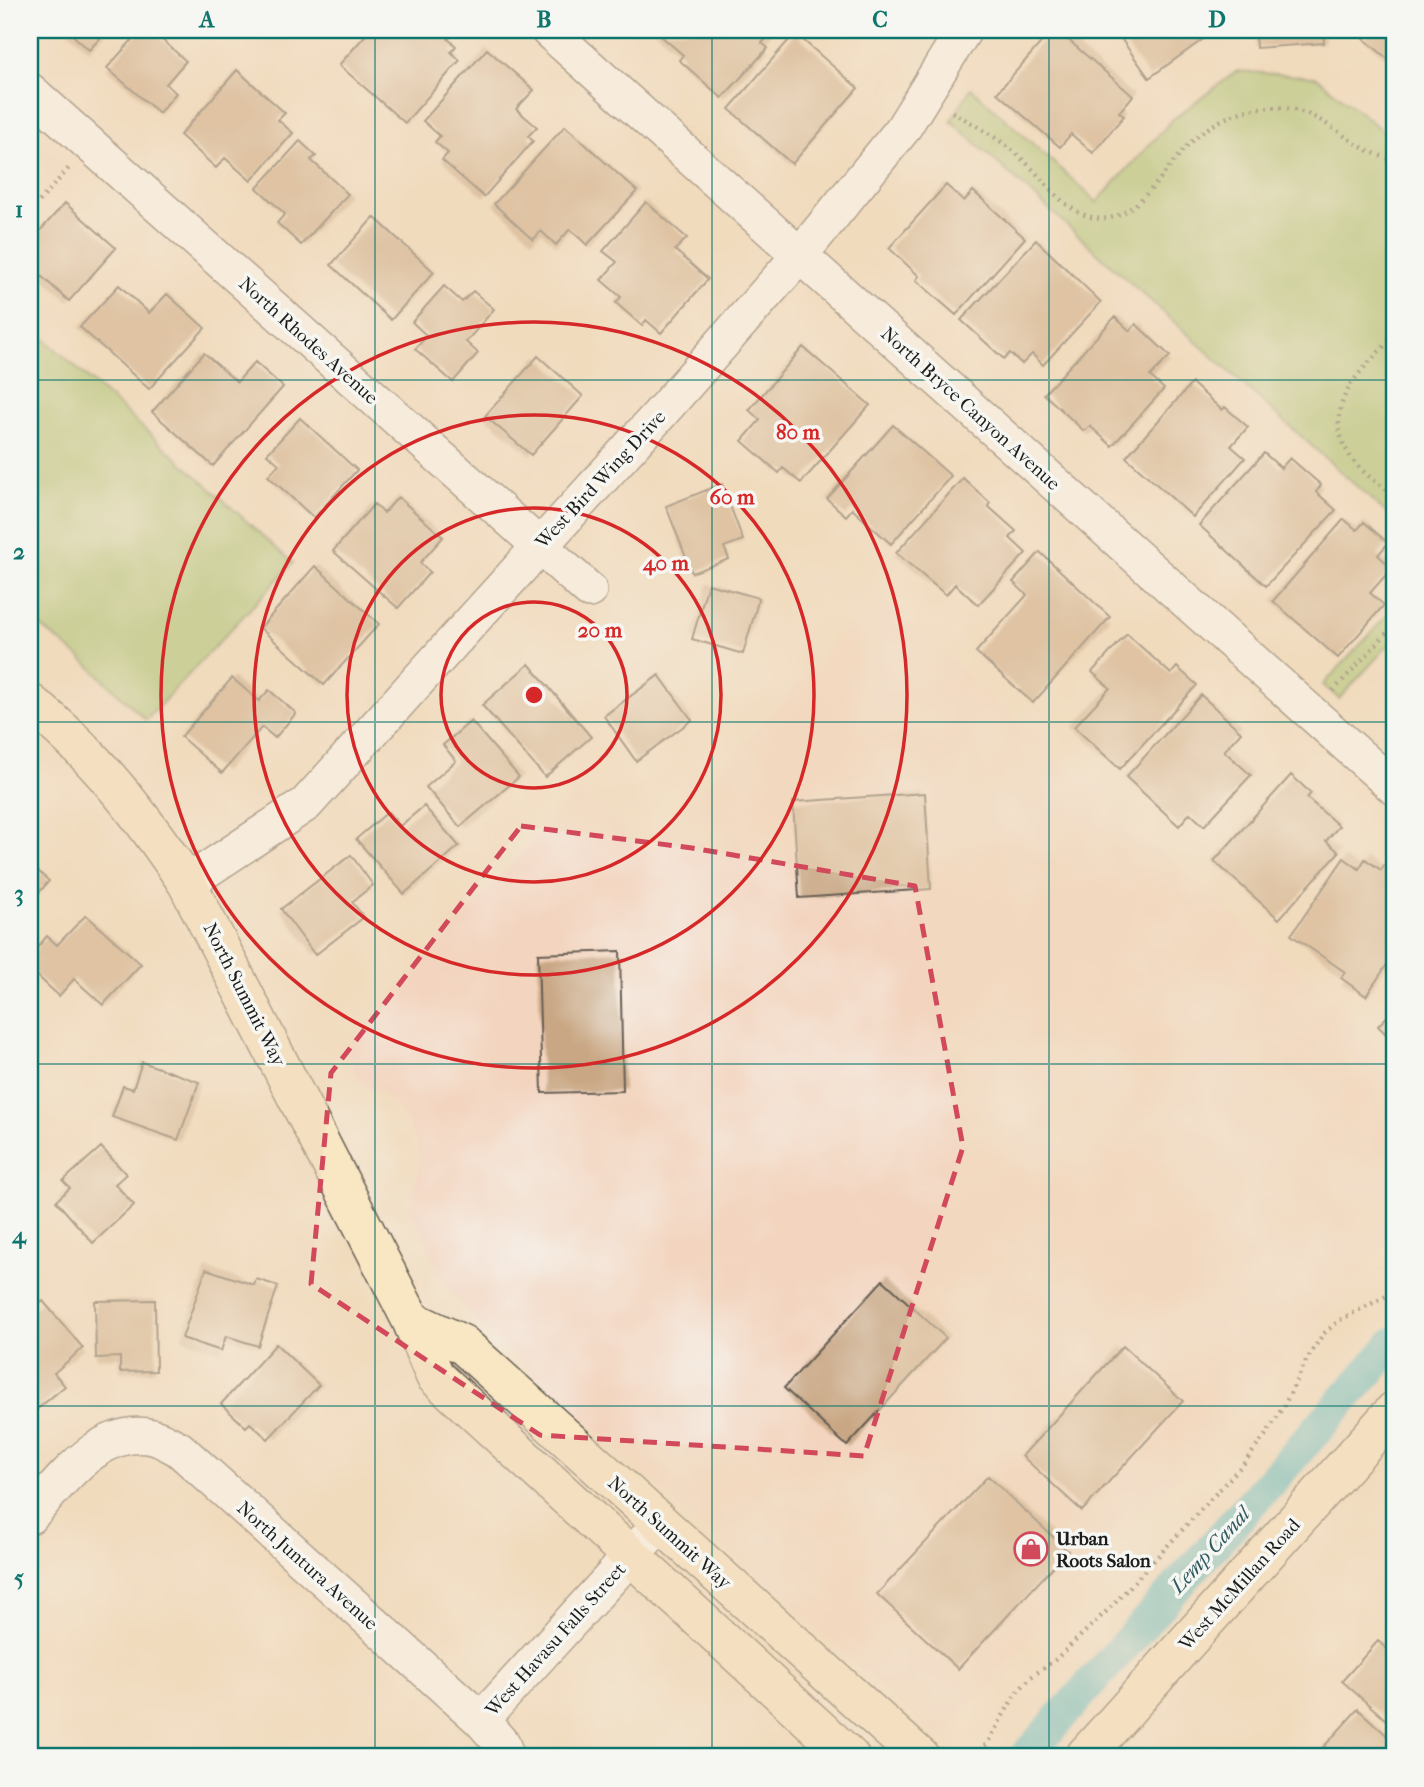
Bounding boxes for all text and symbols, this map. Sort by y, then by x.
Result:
text: A [198,6,216,33]
text: B [537,6,552,33]
text: C [872,6,888,33]
text: D [1208,6,1226,33]
text: 1 [15,196,23,223]
street label: North Rhodes Avenue [234,273,382,409]
street label: North Bryce Canyon Avenue [876,323,1064,495]
street label: West Bird Wing Drive [530,406,670,554]
text: 80 m [776,420,821,444]
text: 60 m [710,485,755,509]
text: 2 [13,538,25,565]
text: 40 m [642,551,690,576]
text: 20 m [578,618,623,642]
centre of rings [522,683,546,707]
text: 3 [14,880,24,907]
street label: North Summit Way [199,919,290,1070]
text: 4 [11,1222,27,1249]
street label: North Summit Way [603,1472,736,1594]
street label: North Juntura Avenue [233,1497,382,1635]
water label: Lemp Canal [1164,1500,1257,1599]
street label: West McMillan Road [1174,1514,1305,1656]
place label: Urban Roots Salon [1055,1528,1152,1572]
shop icon: Urban Roots Salon [1012,1530,1050,1568]
street label: West Havasu Falls Street [480,1558,631,1722]
text: 5 [14,1564,24,1591]

